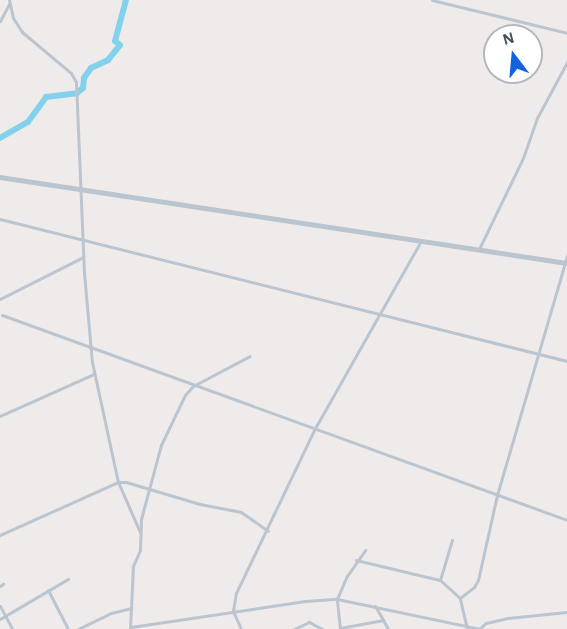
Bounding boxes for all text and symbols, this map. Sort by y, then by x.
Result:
north arrow [483,24,543,84]
text: N [501,29,516,48]

